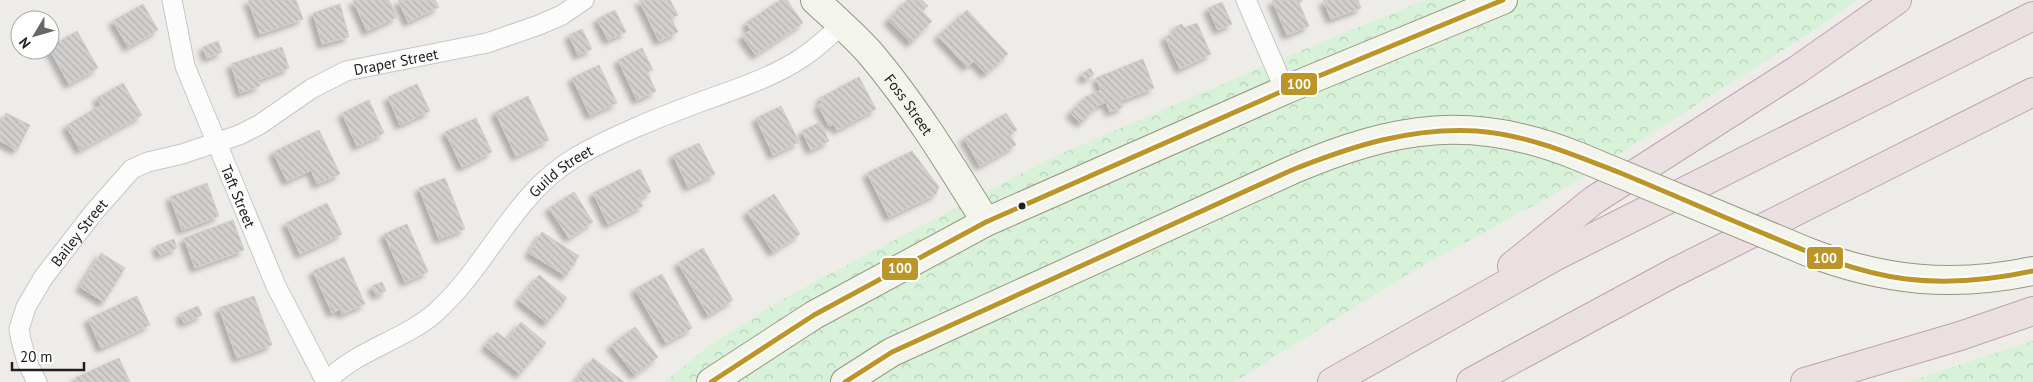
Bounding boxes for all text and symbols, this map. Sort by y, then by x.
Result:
north arrow [10,10,60,60]
text: N [15,34,35,52]
street label: Draper Street [352,43,440,79]
street label: Foss Street [881,70,938,139]
line badge: 100 [1280,72,1318,96]
text: 100 [1287,75,1311,93]
street label: Guild Street [524,140,596,201]
street label: Taft Street [217,162,260,230]
street label: Bailey Street [46,195,111,270]
unlabelled marker [1017,201,1027,211]
line badge: 100 [1806,246,1844,270]
text: 100 [1813,249,1837,267]
line badge: 100 [881,257,919,281]
text: 100 [888,259,912,277]
scale bar [12,340,85,372]
text: 20 m [20,347,53,366]

